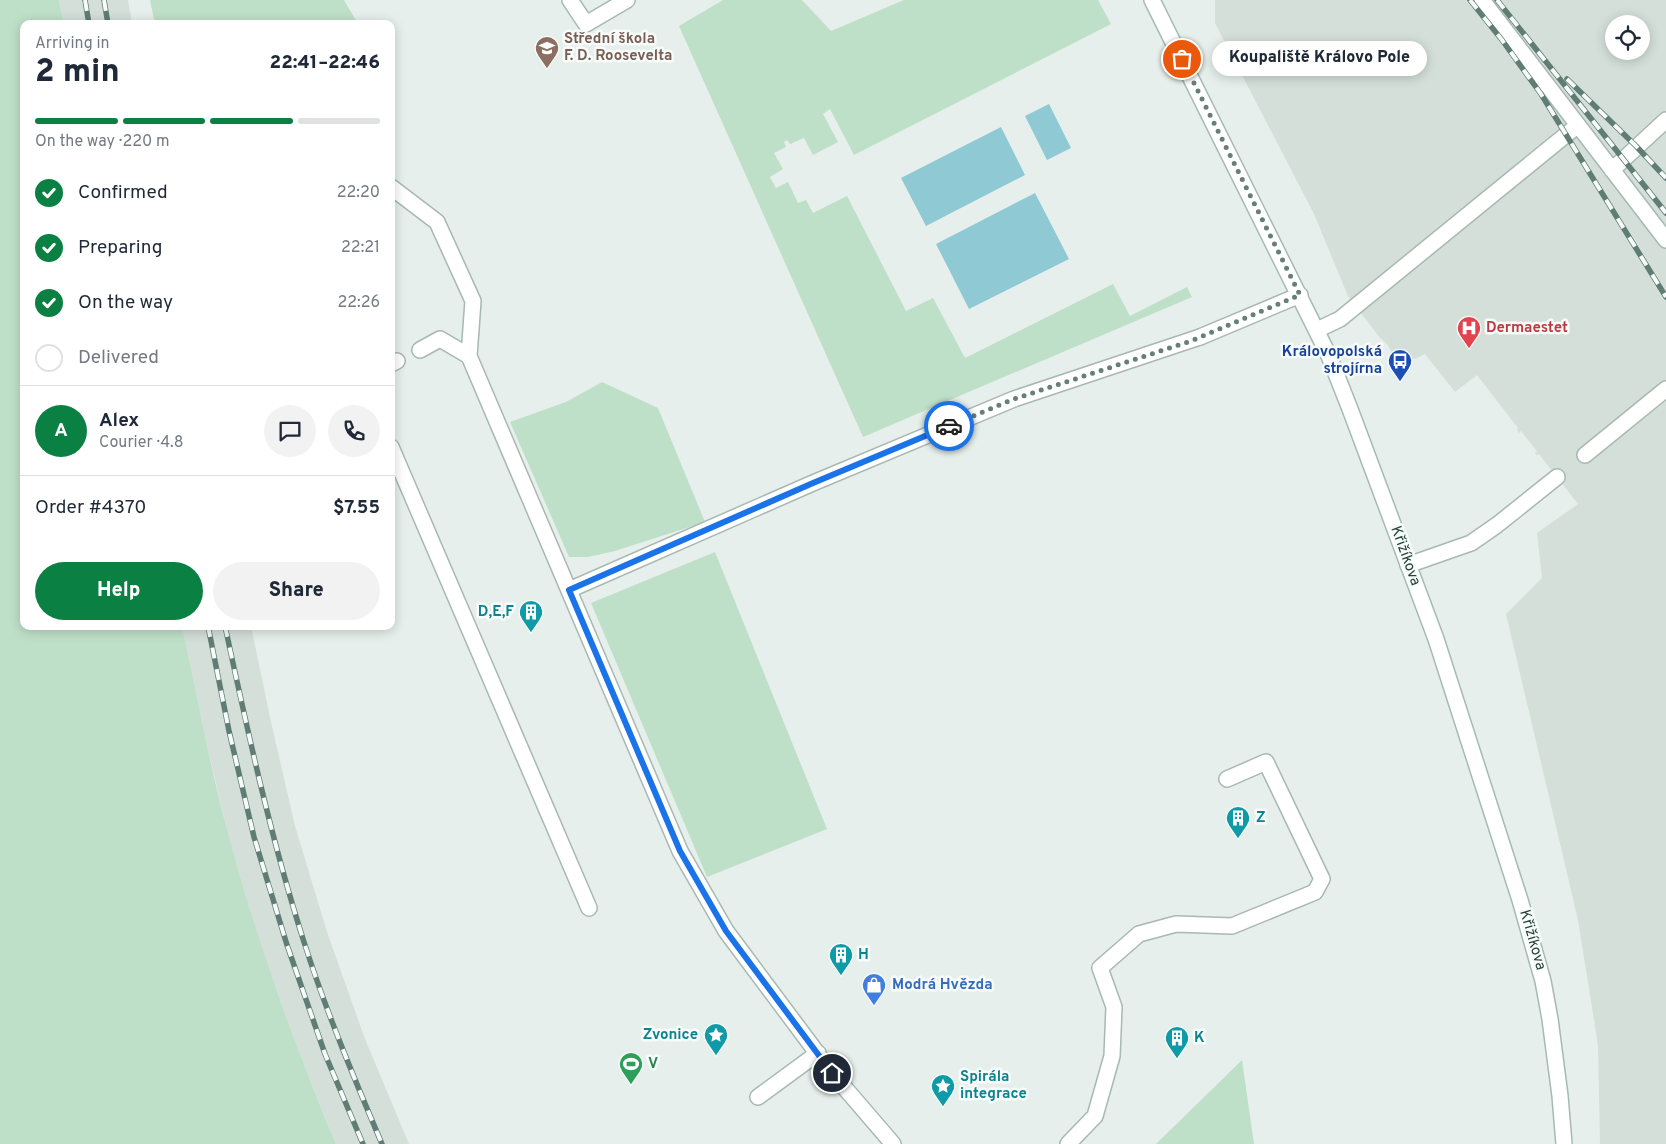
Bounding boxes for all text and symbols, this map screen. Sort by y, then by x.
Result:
map controls [1605,15,1650,60]
button: locate [1605,15,1650,60]
place label: Střední škola F. D. Roosevelta [564,30,672,66]
text: Arriving in [35,34,110,54]
school or university icon: Střední škola F. D. Roosevelta [534,35,560,69]
pin [1161,38,1203,80]
callout: Koupaliště Královo Pole [1212,42,1427,76]
icon: bag [1168,45,1196,73]
text: Koupaliště Královo Pole [1229,48,1410,68]
text: 22:41–22:46 [270,51,380,75]
text: 2 min [35,53,120,93]
text: On the way · 220 m [35,132,170,152]
icon: check [35,179,63,207]
text: Confirmed [78,181,168,205]
text: 22:20 [337,183,380,203]
icon: check [35,234,63,262]
text: Preparing [78,236,162,260]
text: 22:21 [341,238,380,258]
icon: check [35,289,63,317]
text: On the way [78,291,173,315]
text: 22:26 [337,293,380,313]
hospital icon: Dermaestet [1456,315,1482,349]
place label: Dermaestet [1486,319,1568,338]
place label: Královopolská strojírna [1282,343,1382,379]
text: Delivered [78,346,159,370]
bus stop icon: Královopolská strojírna [1387,348,1413,382]
courier [924,401,974,451]
button: chat [264,405,316,457]
button: phone [328,405,380,457]
text: Alex [99,409,139,433]
icon: car [935,412,963,440]
text: A [54,419,68,443]
text: Courier · 4.8 [99,433,183,453]
text: Order #4370 [35,496,146,520]
text: $7.55 [333,496,380,520]
street label: Křižíkova [1385,524,1425,588]
button: Help [35,562,203,620]
button: Share [213,562,380,620]
building icon: D,E,F [518,599,544,633]
place label: D,E,F [478,603,514,622]
building icon: Z [1225,805,1251,839]
place label: Z [1256,809,1266,828]
street label: Křižíkova [1514,908,1550,972]
building icon: H [828,942,854,976]
place label: H [858,946,869,965]
shop icon: Modrá Hvězda [861,972,887,1006]
place label: Modrá Hvězda [892,976,993,995]
place icon: Zvonice [703,1022,729,1056]
building icon: K [1164,1025,1190,1059]
place label: Zvonice [643,1026,698,1045]
place label: K [1194,1029,1205,1048]
sports icon: V [618,1051,644,1085]
pin [811,1052,853,1094]
place label: V [648,1055,658,1074]
icon: home [818,1059,846,1087]
place label: Spirála integrace [960,1068,1027,1104]
place icon: Spirála integrace [930,1073,956,1107]

